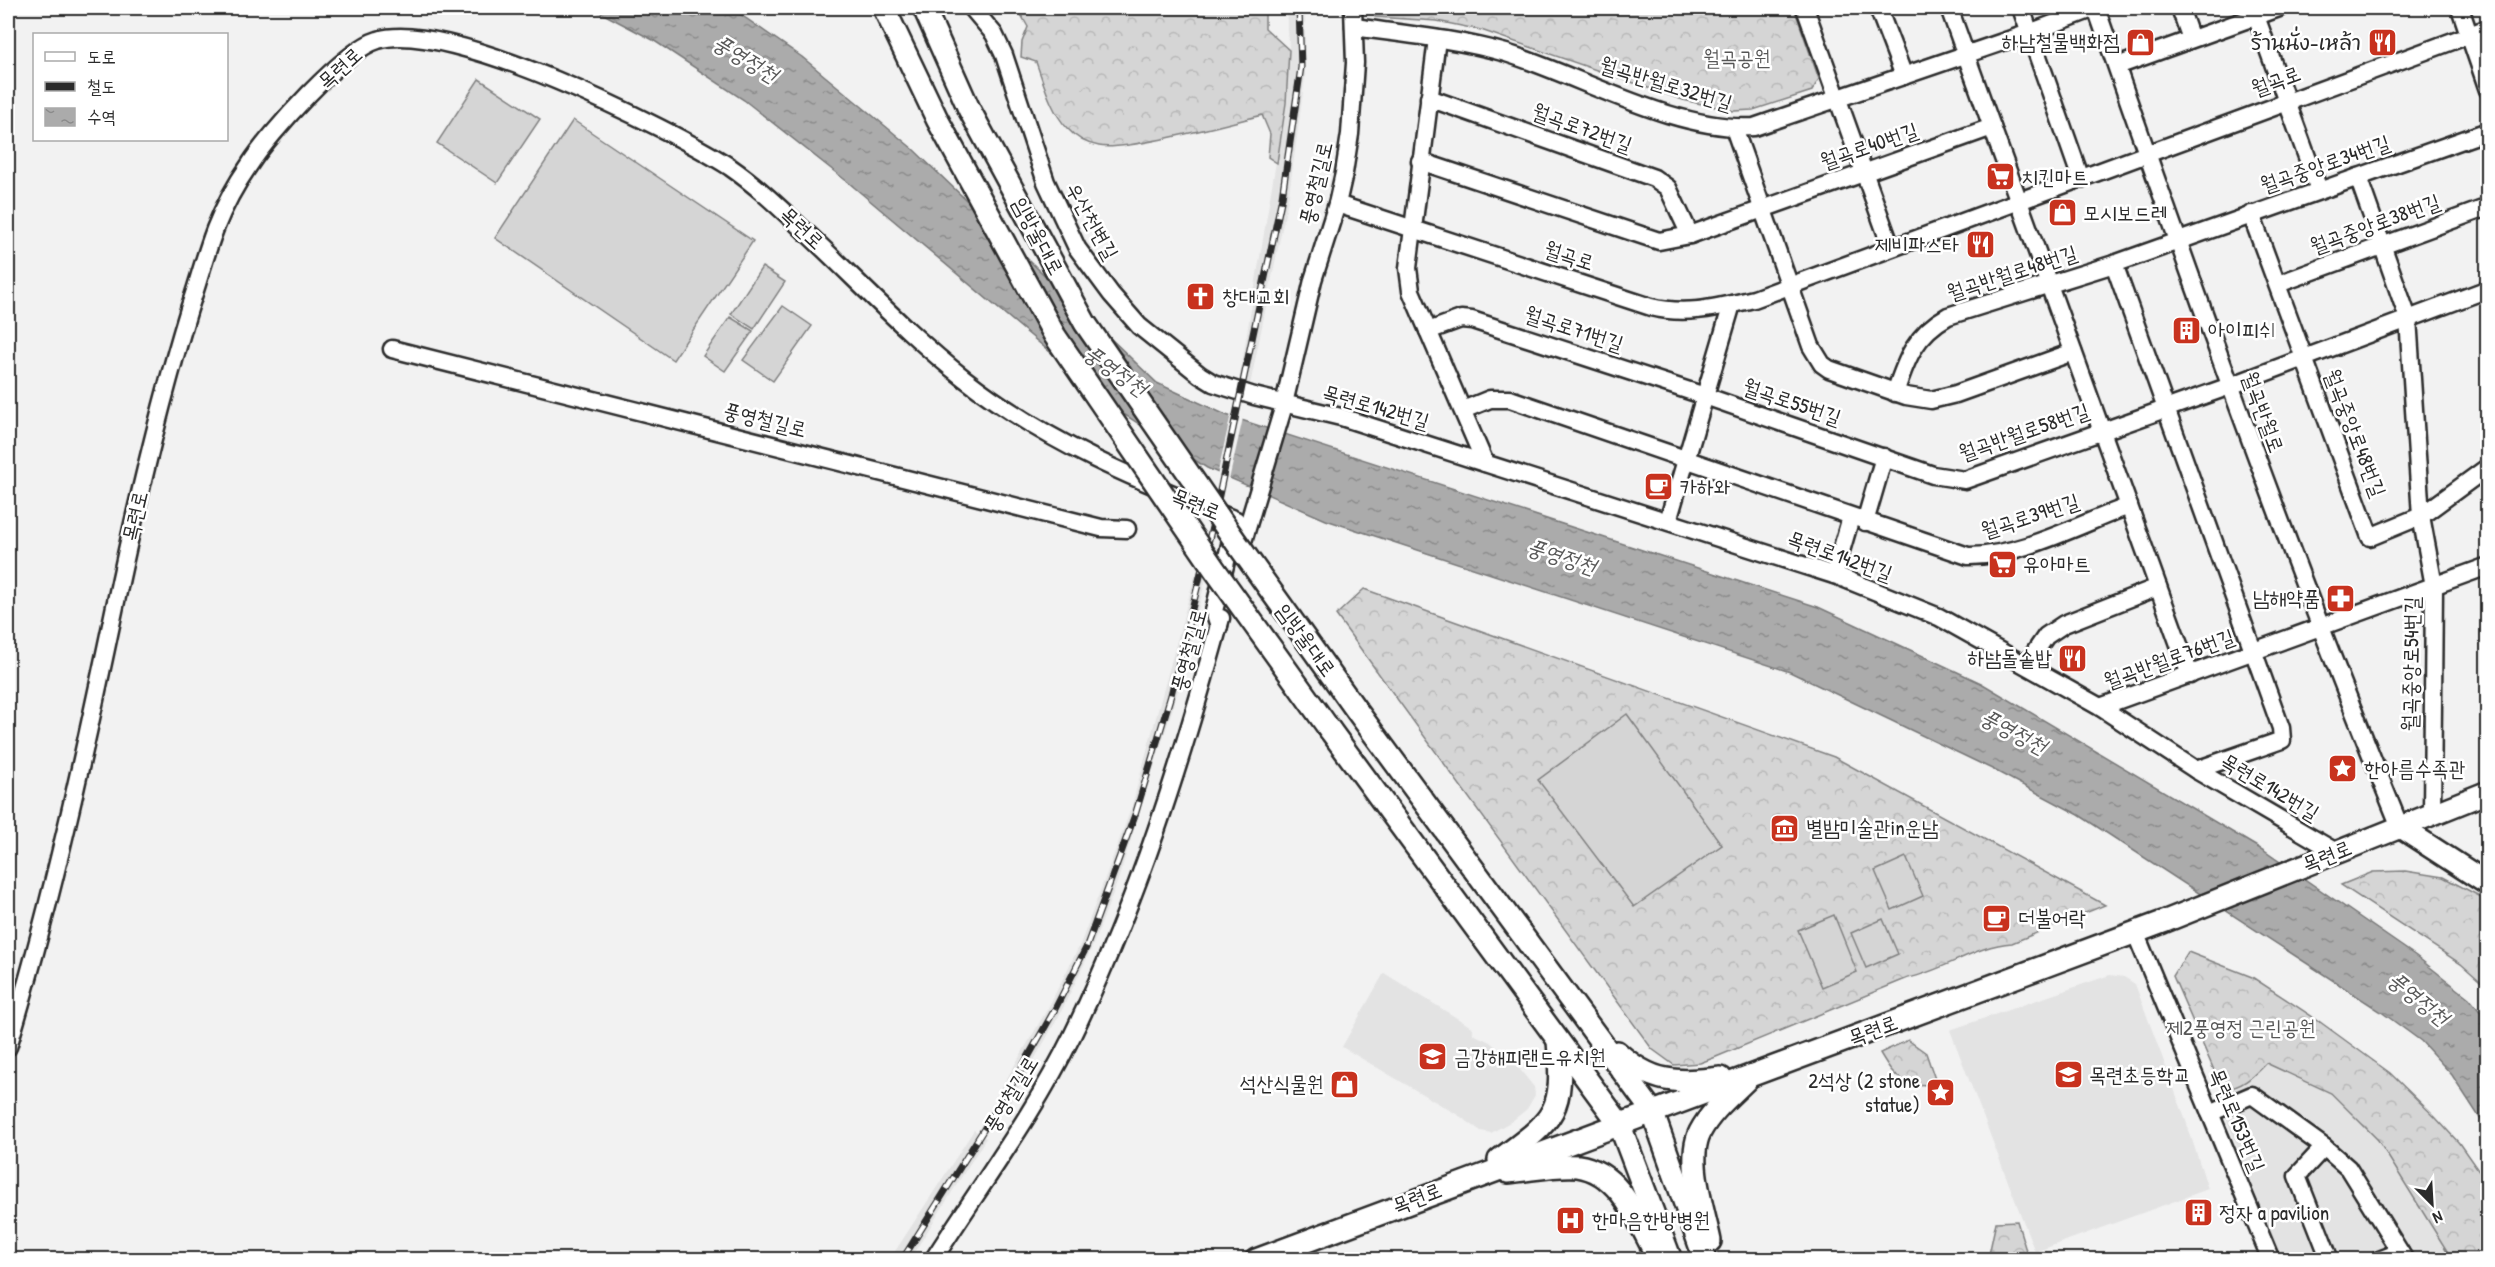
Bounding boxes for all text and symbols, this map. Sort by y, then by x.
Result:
shop icon: 하남철물백화점 [2125,26,2157,58]
place label: ร้านนั่ง-เหล้า [2251,26,2361,57]
water label: 풍영정천 [708,27,786,90]
place label: 하남철물백화점 [2002,27,2120,56]
restaurant icon: ร้านนั่ง-เหล้า [2366,27,2398,59]
legend [33,33,228,141]
street label: 목련로 [311,40,368,95]
park label: 월곡공원 [1703,43,1771,72]
text: 도로 [87,44,116,69]
street label: 월곡반월로32번길 [1596,50,1736,118]
street label: 월곡로 [2247,58,2305,103]
text: 철도 [87,74,116,99]
street label: 월곡로72번길 [1528,96,1636,159]
text: 수역 [87,104,116,129]
street label: 월곡로40번길 [1816,115,1922,176]
street label: 월곡중앙로34번길 [2256,128,2394,199]
street label: 풍영철길로 [1292,138,1339,227]
supermarket icon: 치킨마트 [1984,161,2016,193]
place label: 치킨마트 [2021,162,2089,191]
street label: 우산천변길 [1059,177,1126,265]
street label: 월곡중앙로38번길 [2306,186,2444,261]
street label: 임방울대로 [1006,192,1071,280]
shop icon: 모시보드레 [2046,197,2078,229]
place label: 모시보드레 [2083,198,2168,227]
street label: 목련로 [774,200,831,256]
restaurant icon: 제비파스타 [1964,229,1996,261]
place label: 제비파스타 [1875,230,1959,259]
street label: 월곡로 [1541,234,1598,277]
street label: 월곡반월로48번길 [1943,238,2081,307]
church icon: 창대교회 [1185,281,1217,313]
place label: 창대교회 [1222,282,1290,311]
street label: 월곡로71번길 [1521,299,1627,358]
building icon: 아이피쉬 [2171,314,2203,346]
place label: 아이피쉬 [2208,315,2276,344]
water label: 풍영정천 [1078,337,1155,404]
street label: 월곡중앙로48번길 [2318,364,2393,501]
street label: 월곡반월로 [2235,367,2292,456]
street label: 월곡로55번길 [1739,371,1845,432]
street label: 목련로142번길 [1319,377,1433,436]
street label: 풍영철길로 [721,395,810,444]
street label: 월곡반월로58번길 [1955,396,2093,467]
cafe icon: 카하와 [1643,471,1675,503]
place label: 카하와 [1680,472,1731,501]
street label: 목련로 [1167,481,1225,526]
street label: 월곡로39번길 [1977,486,2083,545]
street label: 목련로 [115,488,154,544]
street label: 목련로142번길 [1784,523,1897,588]
water label: 풍영정천 [1524,531,1602,582]
supermarket icon: 유아마트 [1986,548,2018,580]
place label: 유아마트 [2023,549,2091,578]
pharmacy icon: 남해약품 [2325,582,2357,614]
place label: 남해약품 [2252,583,2320,612]
street label: 월곡중앙로54번길 [2395,596,2426,732]
street label: 임방울대로 [1270,597,1343,682]
street label: 풍영철길로 [1164,605,1213,694]
street label: 월곡반월로76번길 [2099,621,2238,696]
restaurant icon: 하남돌솥밥 [2057,642,2089,674]
place label: 하남돌솥밥 [1968,643,2052,672]
water label: 풍영정천 [1976,701,2054,762]
street label: 목련로142번길 [2216,746,2325,827]
place icon: 한아름수족관 [2327,753,2359,785]
place label: 한아름수족관 [2364,754,2465,783]
museum icon: 별밤미술관in운남 [1769,812,1801,844]
place label: 별밤미술관in운남 [1806,813,1939,842]
street label: 목련로 [2298,833,2356,878]
cafe icon: 더불어락 [1981,902,2013,934]
place label: 더불어락 [2018,903,2086,932]
water label: 풍영정천 [2382,964,2458,1033]
street label: 목련로 [1844,1007,1902,1052]
park label: 제2풍영정 근린공원 [2166,1013,2316,1042]
school or university icon: 금강해피랜드유치원 [1417,1041,1449,1073]
place label: 금강해피랜드유치원 [1454,1042,1606,1071]
street label: 풍영철길로 [976,1050,1045,1137]
school or university icon: 목련초등학교 [2052,1059,2084,1091]
place label: 목련초등학교 [2089,1060,2190,1089]
street label: 목련로153번길 [2203,1063,2272,1176]
place label: 2석상 (2 stone statue) [1808,1066,1920,1119]
shop icon: 석산식물원 [1329,1068,1361,1100]
place label: 석산식물원 [1240,1069,1324,1098]
place icon: 2석상 (2 stone statue) [1925,1077,1957,1109]
north arrow [2402,1174,2462,1234]
street label: 목련로 [1388,1175,1446,1220]
building icon: 정자 a pavilion [2182,1197,2214,1229]
place label: 정자 a pavilion [2219,1198,2329,1227]
hospital icon: 한마음한방병원 [1555,1204,1587,1236]
place label: 한마음한방병원 [1592,1205,1710,1234]
text: N [2429,1206,2446,1230]

